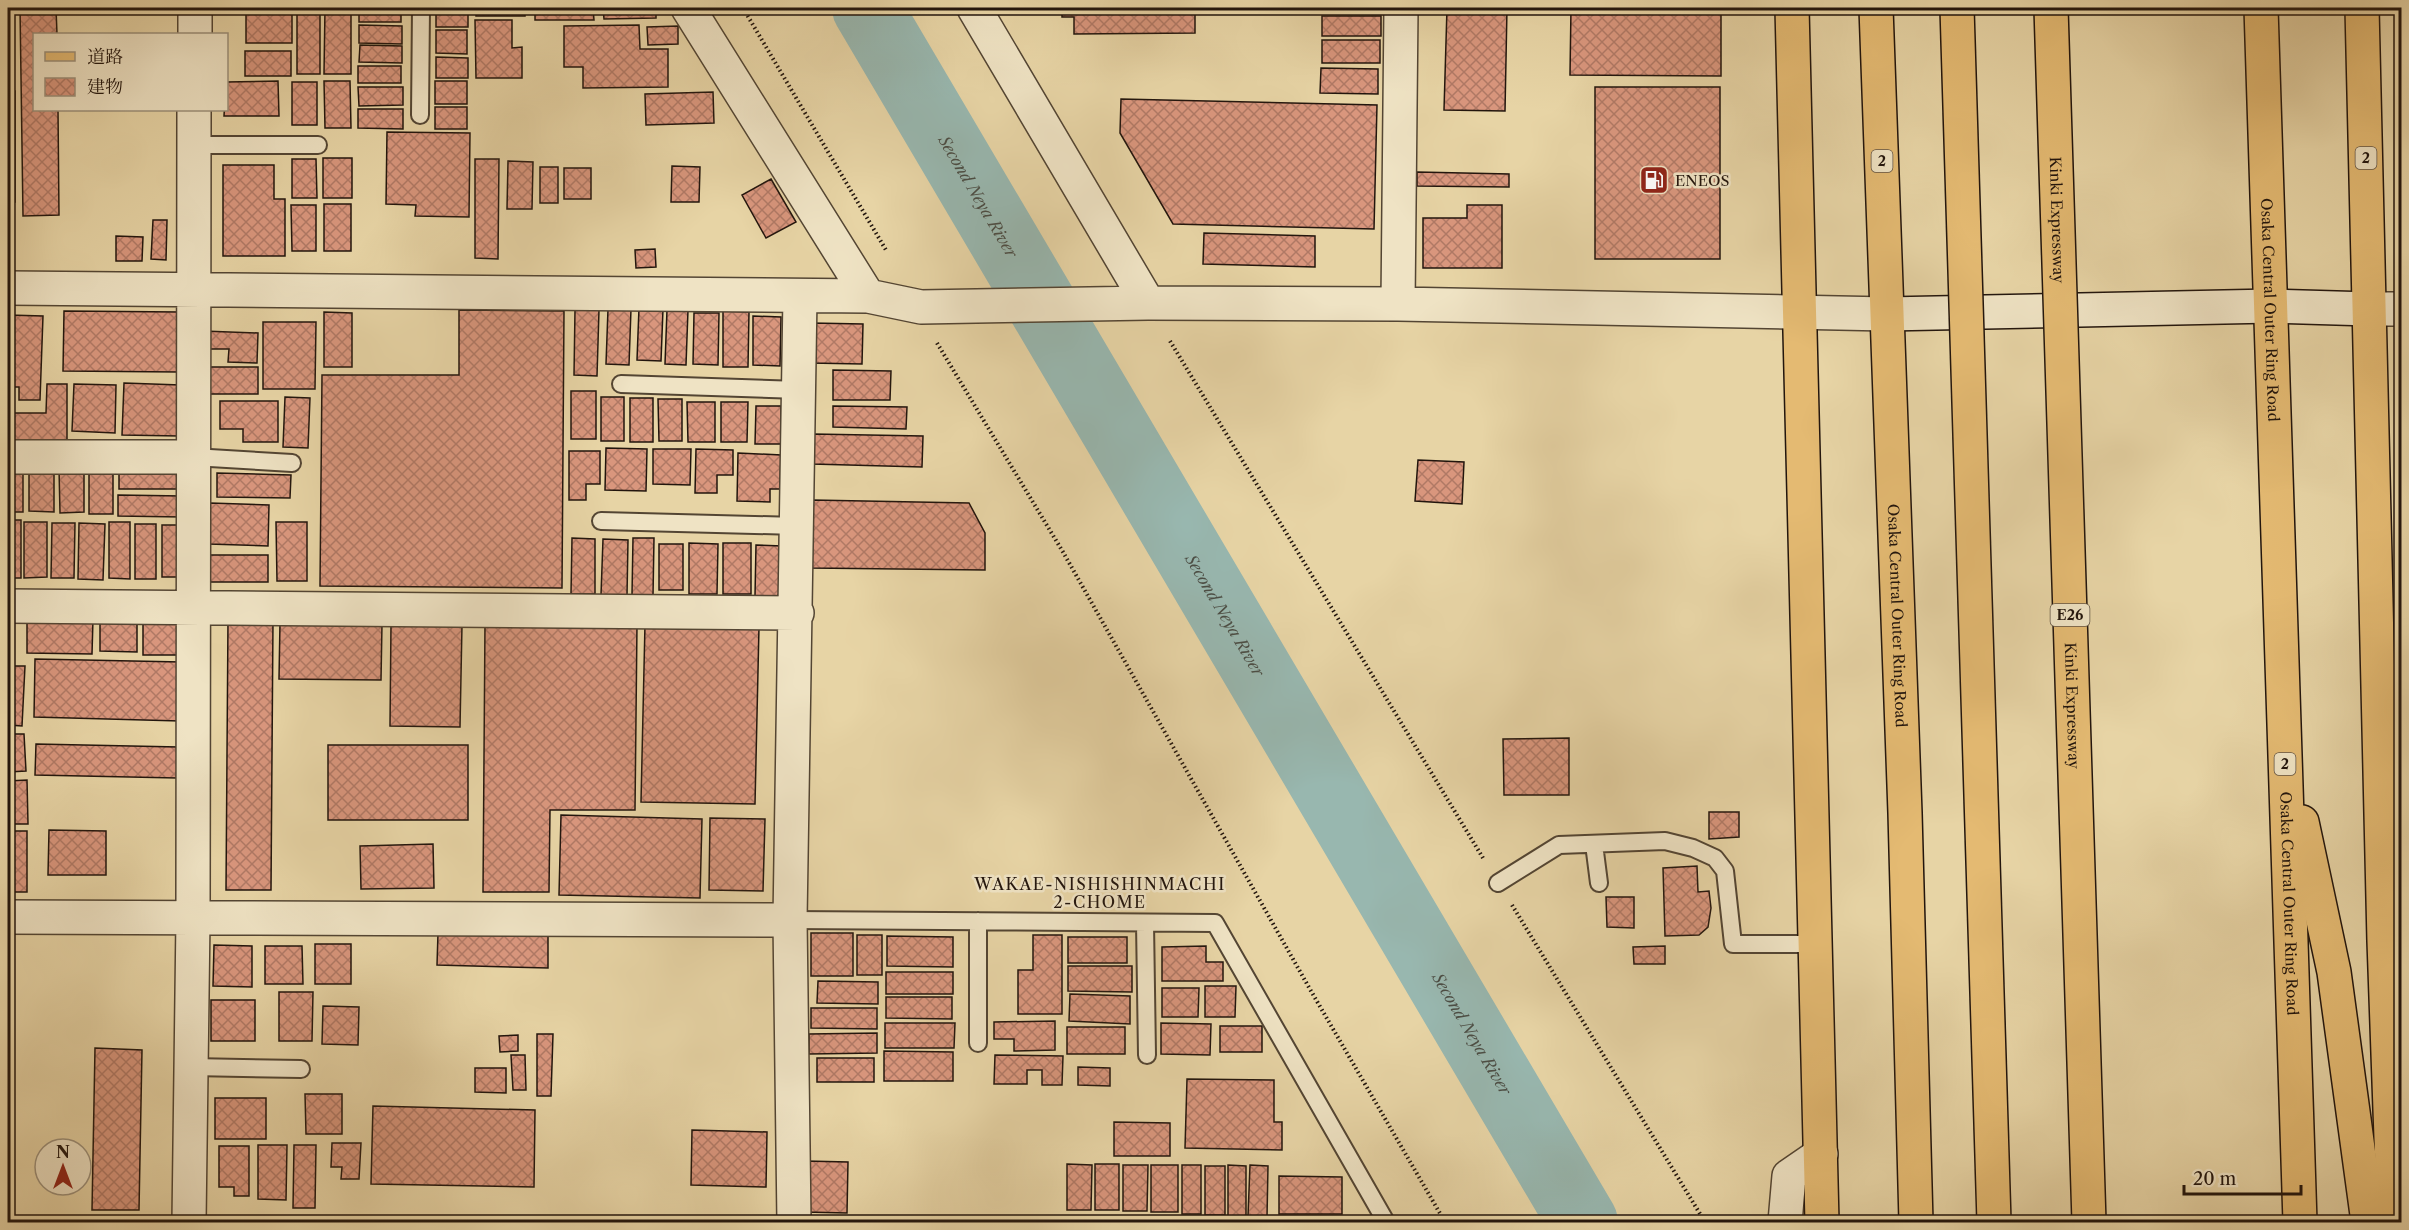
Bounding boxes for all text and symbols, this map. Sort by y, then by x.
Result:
legend [33,33,228,111]
text: 道路 [87,46,123,68]
text: 建物 [87,76,123,98]
water label: Second Neya River [934,131,1023,263]
road number: 2 [2356,147,2376,169]
road number: 2 [1872,150,1892,172]
street label: Kinki Expressway [2046,156,2069,284]
fuel station icon: ENEOS [1638,164,1670,196]
place label: ENEOS [1675,171,1730,190]
street label: Osaka Central Outer Ring Road [2258,198,2284,422]
street label: Osaka Central Outer Ring Road [1884,503,1911,728]
water label: Second Neya River [1181,550,1270,681]
road number: E26 [2050,604,2090,626]
street label: Kinki Expressway [2061,642,2084,770]
road number: 2 [2274,753,2296,775]
street label: Osaka Central Outer Ring Road [2277,791,2303,1016]
district label: WAKAE-NISHISHINMACHI 2-CHOME [973,874,1226,912]
water label: Second Neya River [1428,968,1517,1100]
north arrow [33,1137,93,1197]
text: N [56,1142,70,1162]
scale bar [2184,1158,2301,1196]
text: 20 m [2193,1168,2237,1190]

